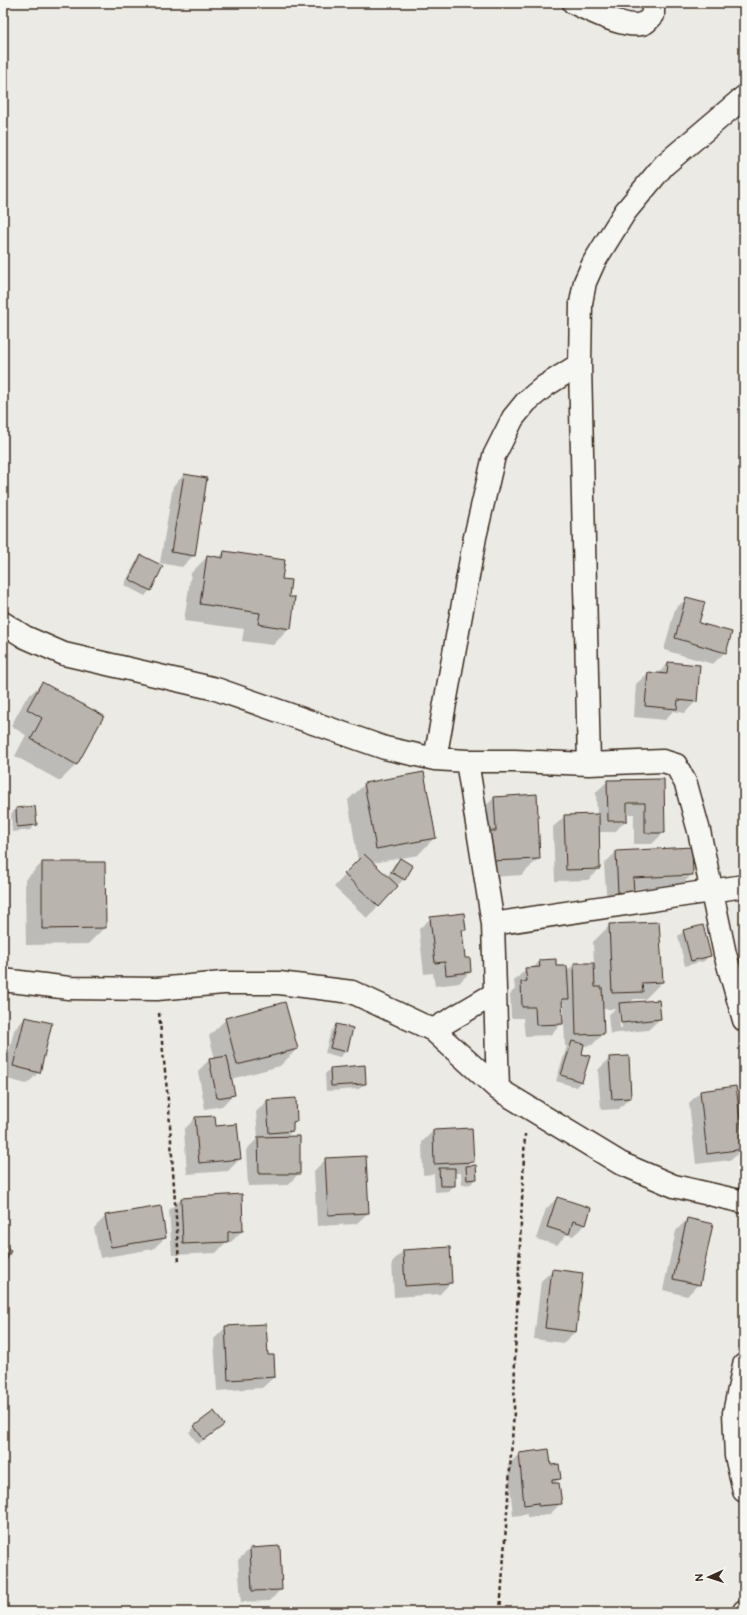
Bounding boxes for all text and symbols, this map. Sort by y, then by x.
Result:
north arrow [689,1557,729,1597]
text: N [693,1573,706,1582]

